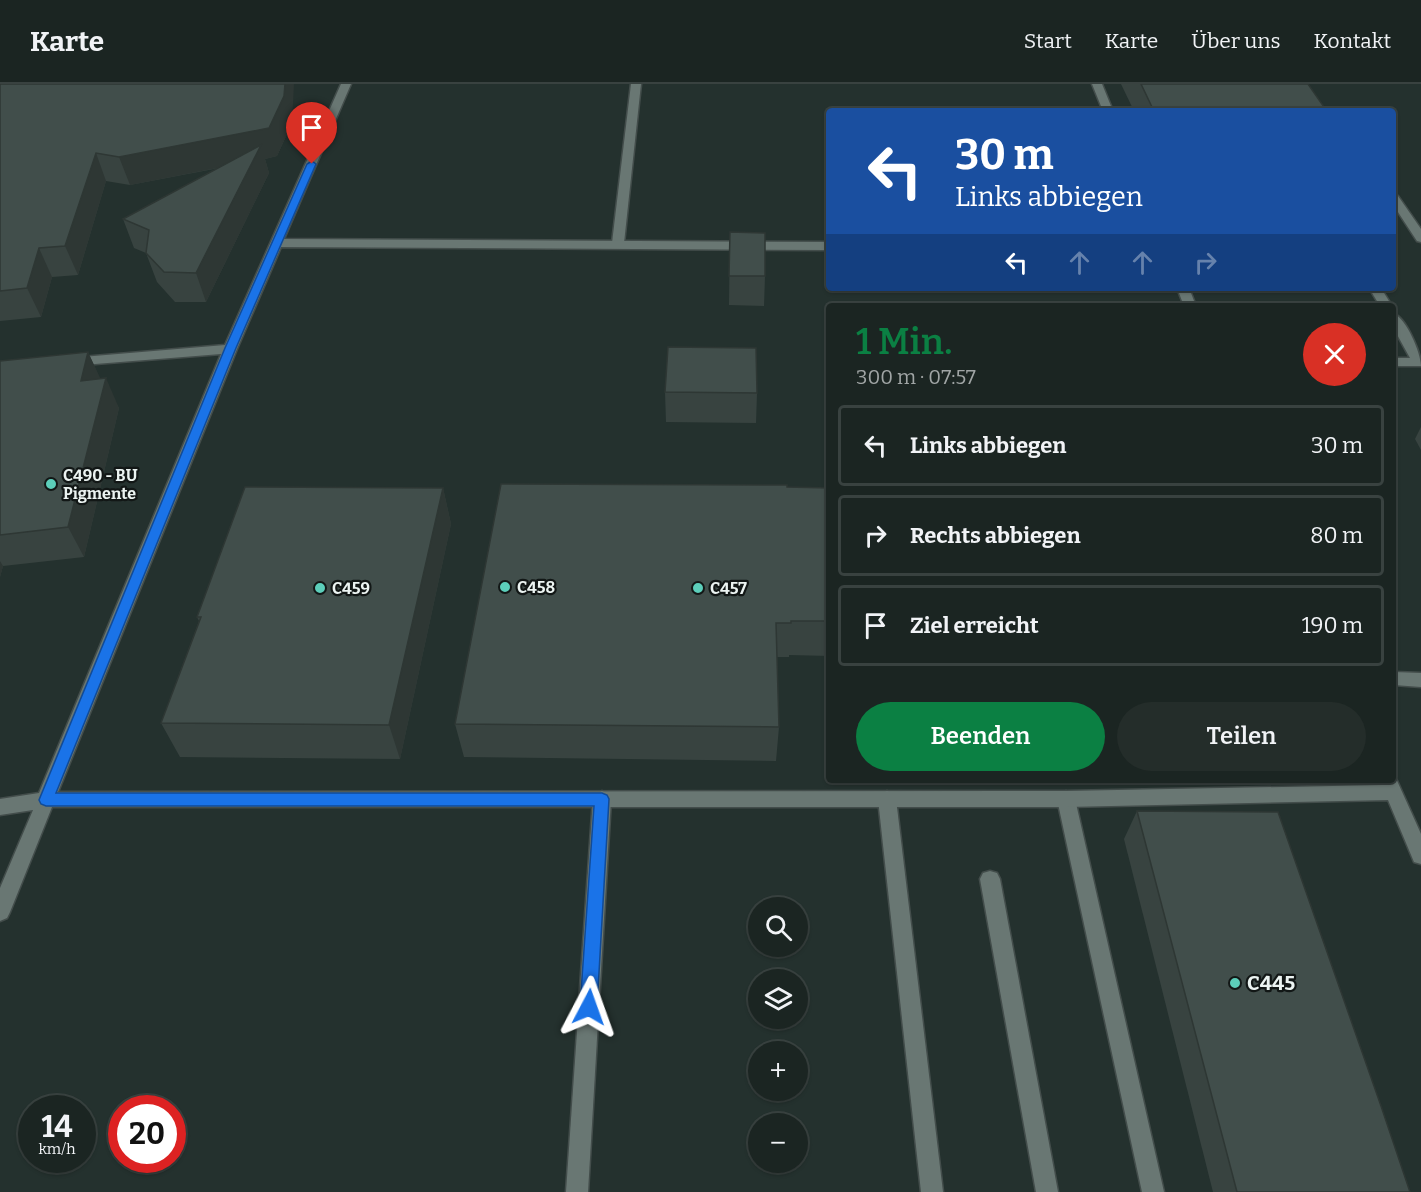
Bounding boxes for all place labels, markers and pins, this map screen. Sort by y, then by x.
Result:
pin [286,102,337,164]
place label: C490 - BU Pigmente [63,466,138,503]
marker: C490 - BU Pigmente [44,477,58,491]
place label: C458 [517,578,555,597]
place label: C459 [332,579,370,598]
place label: C457 [710,579,747,598]
marker: C458 [498,580,512,594]
marker: C459 [313,581,327,595]
marker: C457 [691,581,705,595]
place label: C445 [1247,971,1295,995]
marker: C445 [1228,976,1242,990]

